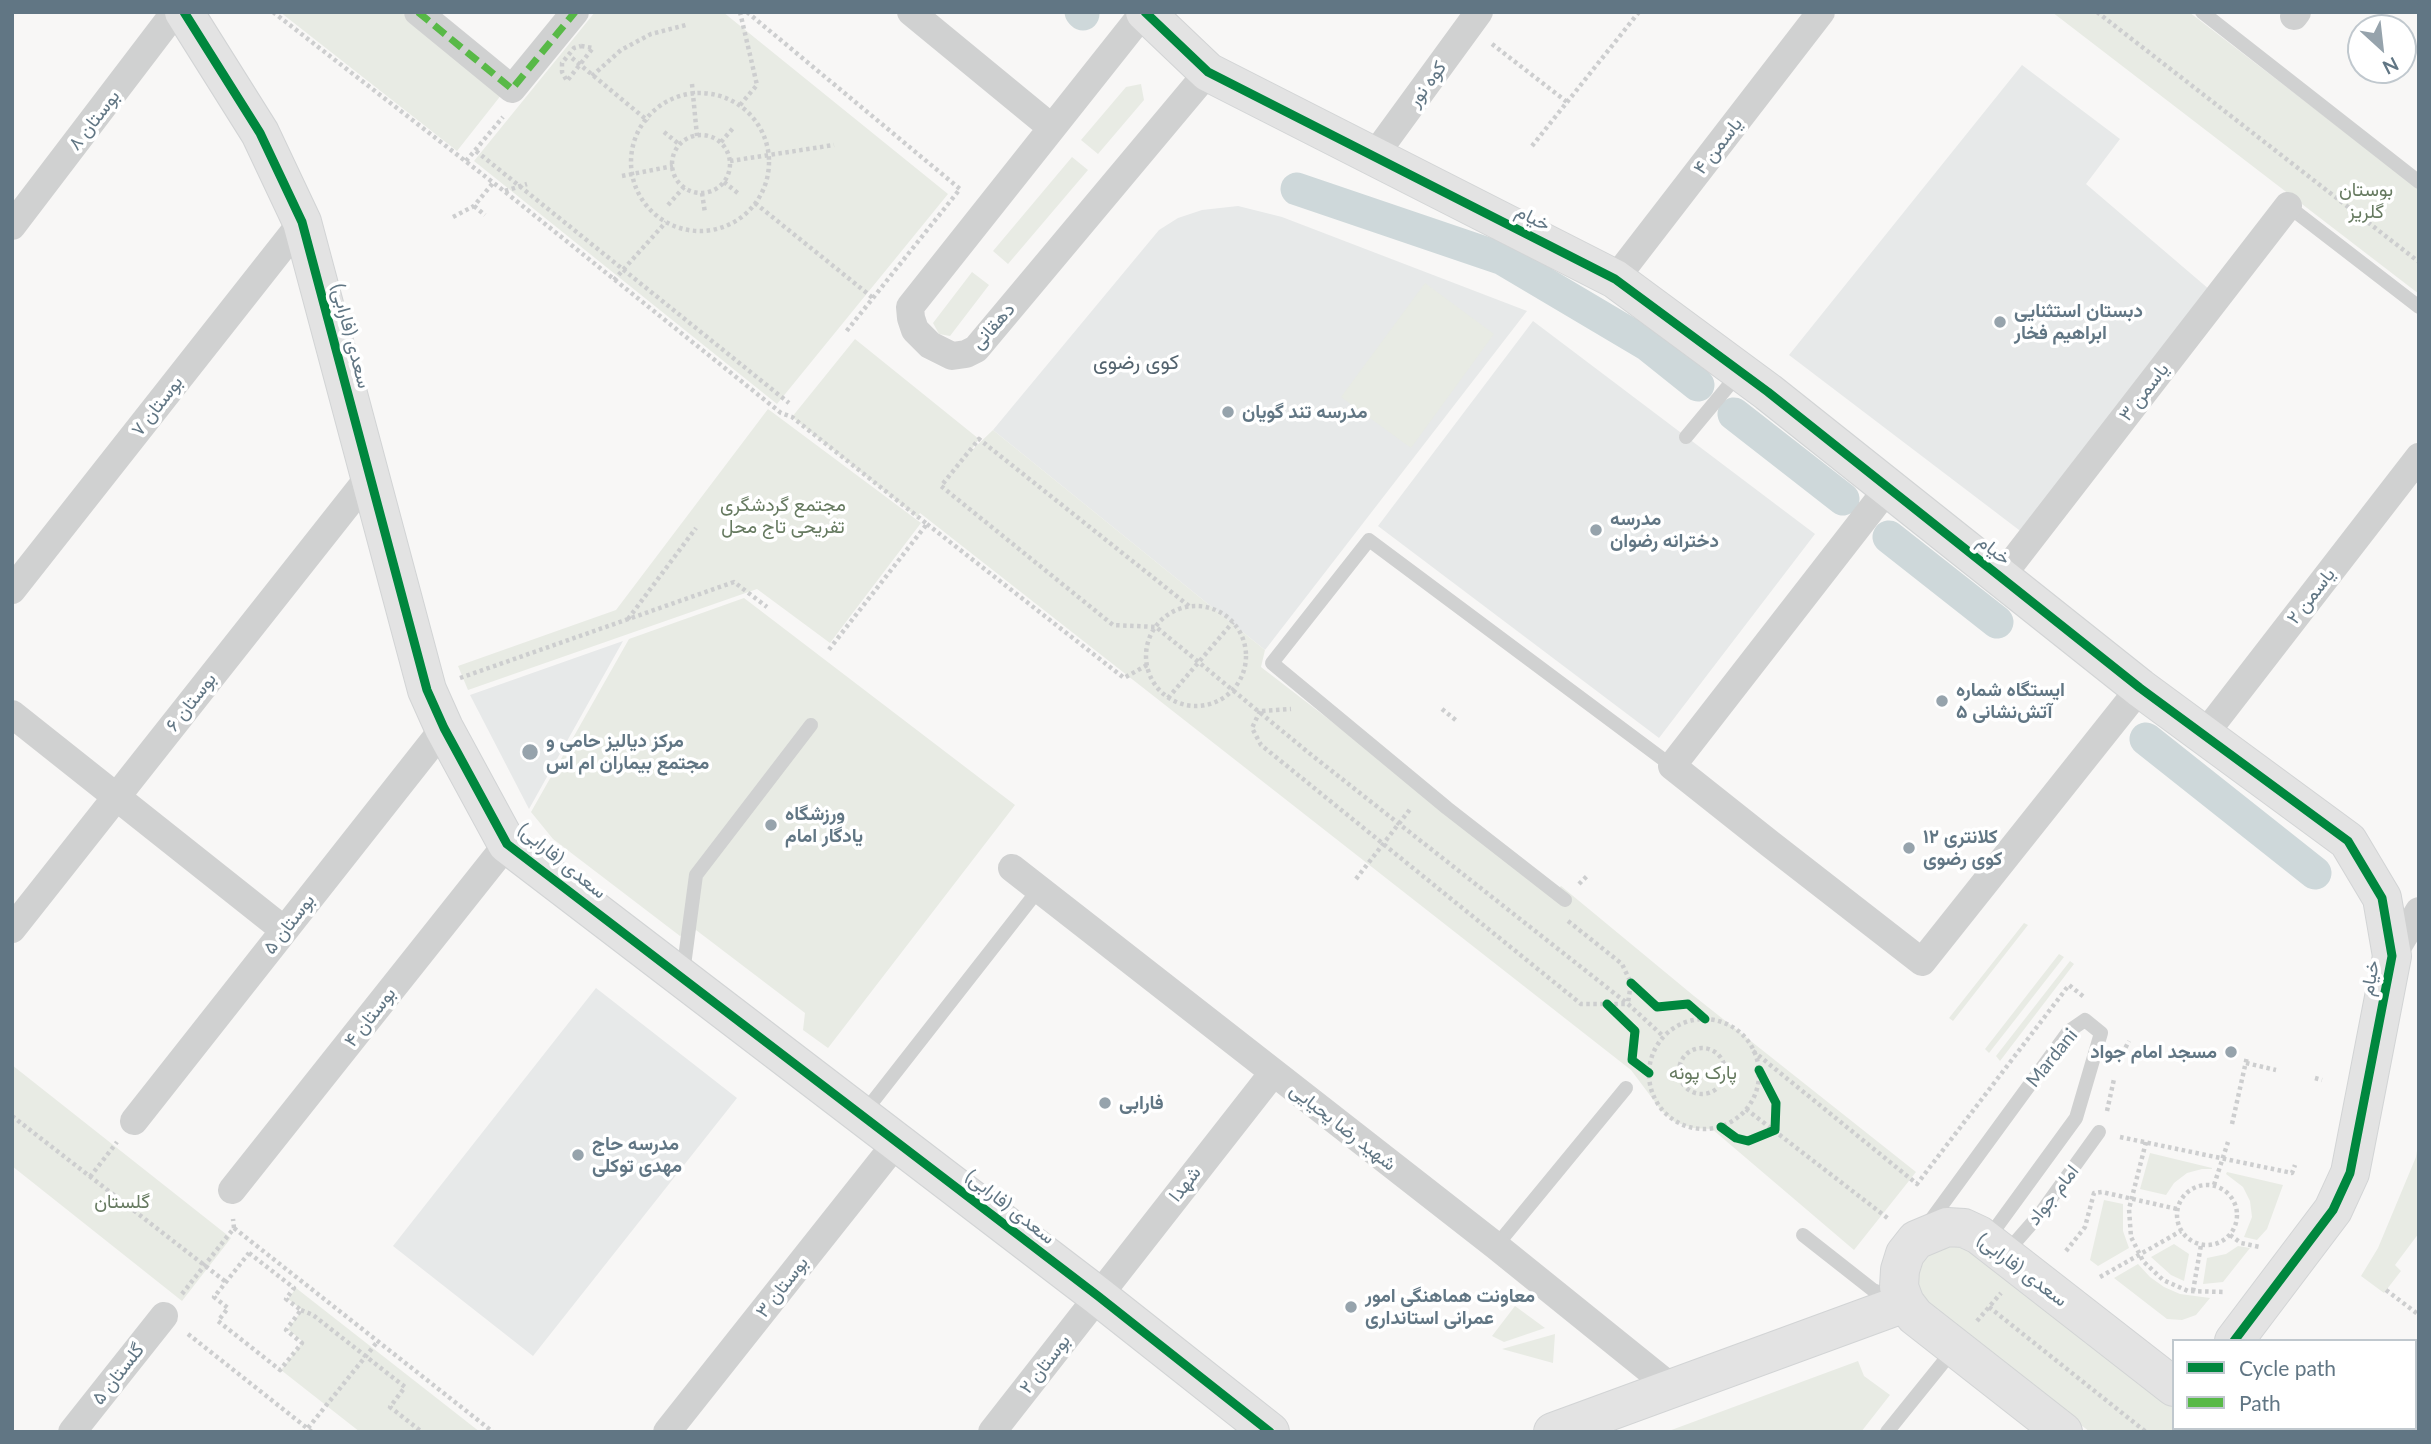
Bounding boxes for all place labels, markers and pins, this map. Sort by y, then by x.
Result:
place label: دبستان استثنایی ابراهیم فخار [2014,300,2143,344]
marker: دبستان استثنایی ابراهیم فخار [1992,314,2008,330]
place label: مدرسه تند گویان [1242,401,1367,423]
marker: مدرسه تند گویان [1220,404,1236,420]
place label: مدرسه دخترانه رضوان [1610,508,1719,552]
marker: مدرسه دخترانه رضوان [1588,522,1604,538]
place label: ایستگاه شماره ۵ آتش‌نشانی [1956,679,2065,723]
marker: ایستگاه شماره ۵ آتش‌نشانی [1934,693,1950,709]
place label: مرکز دیالیز حامی و مجتمع بیماران ام اس [546,730,709,774]
marker: مرکز دیالیز حامی و مجتمع بیماران ام اس [520,742,540,762]
place label: ورزشگاه یادگار امام [785,803,863,847]
marker: ورزشگاه یادگار امام [763,817,779,833]
place label: کلانتری ۱۲ کوی رضوی [1923,826,2002,870]
marker: کلانتری ۱۲ کوی رضوی [1901,840,1917,856]
place label: مسجد امام جواد [2090,1041,2217,1063]
marker: مسجد امام جواد [2223,1044,2239,1060]
place label: فارابی [1119,1092,1164,1114]
marker: فارابی [1097,1095,1113,1111]
place label: مدرسه حاج مهدی توکلی [592,1133,682,1177]
marker: مدرسه حاج مهدی توکلی [570,1147,586,1163]
place label: معاونت هماهنگی امور عمرانی استانداری [1365,1285,1535,1329]
marker: معاونت هماهنگی امور عمرانی استانداری [1343,1299,1359,1315]

